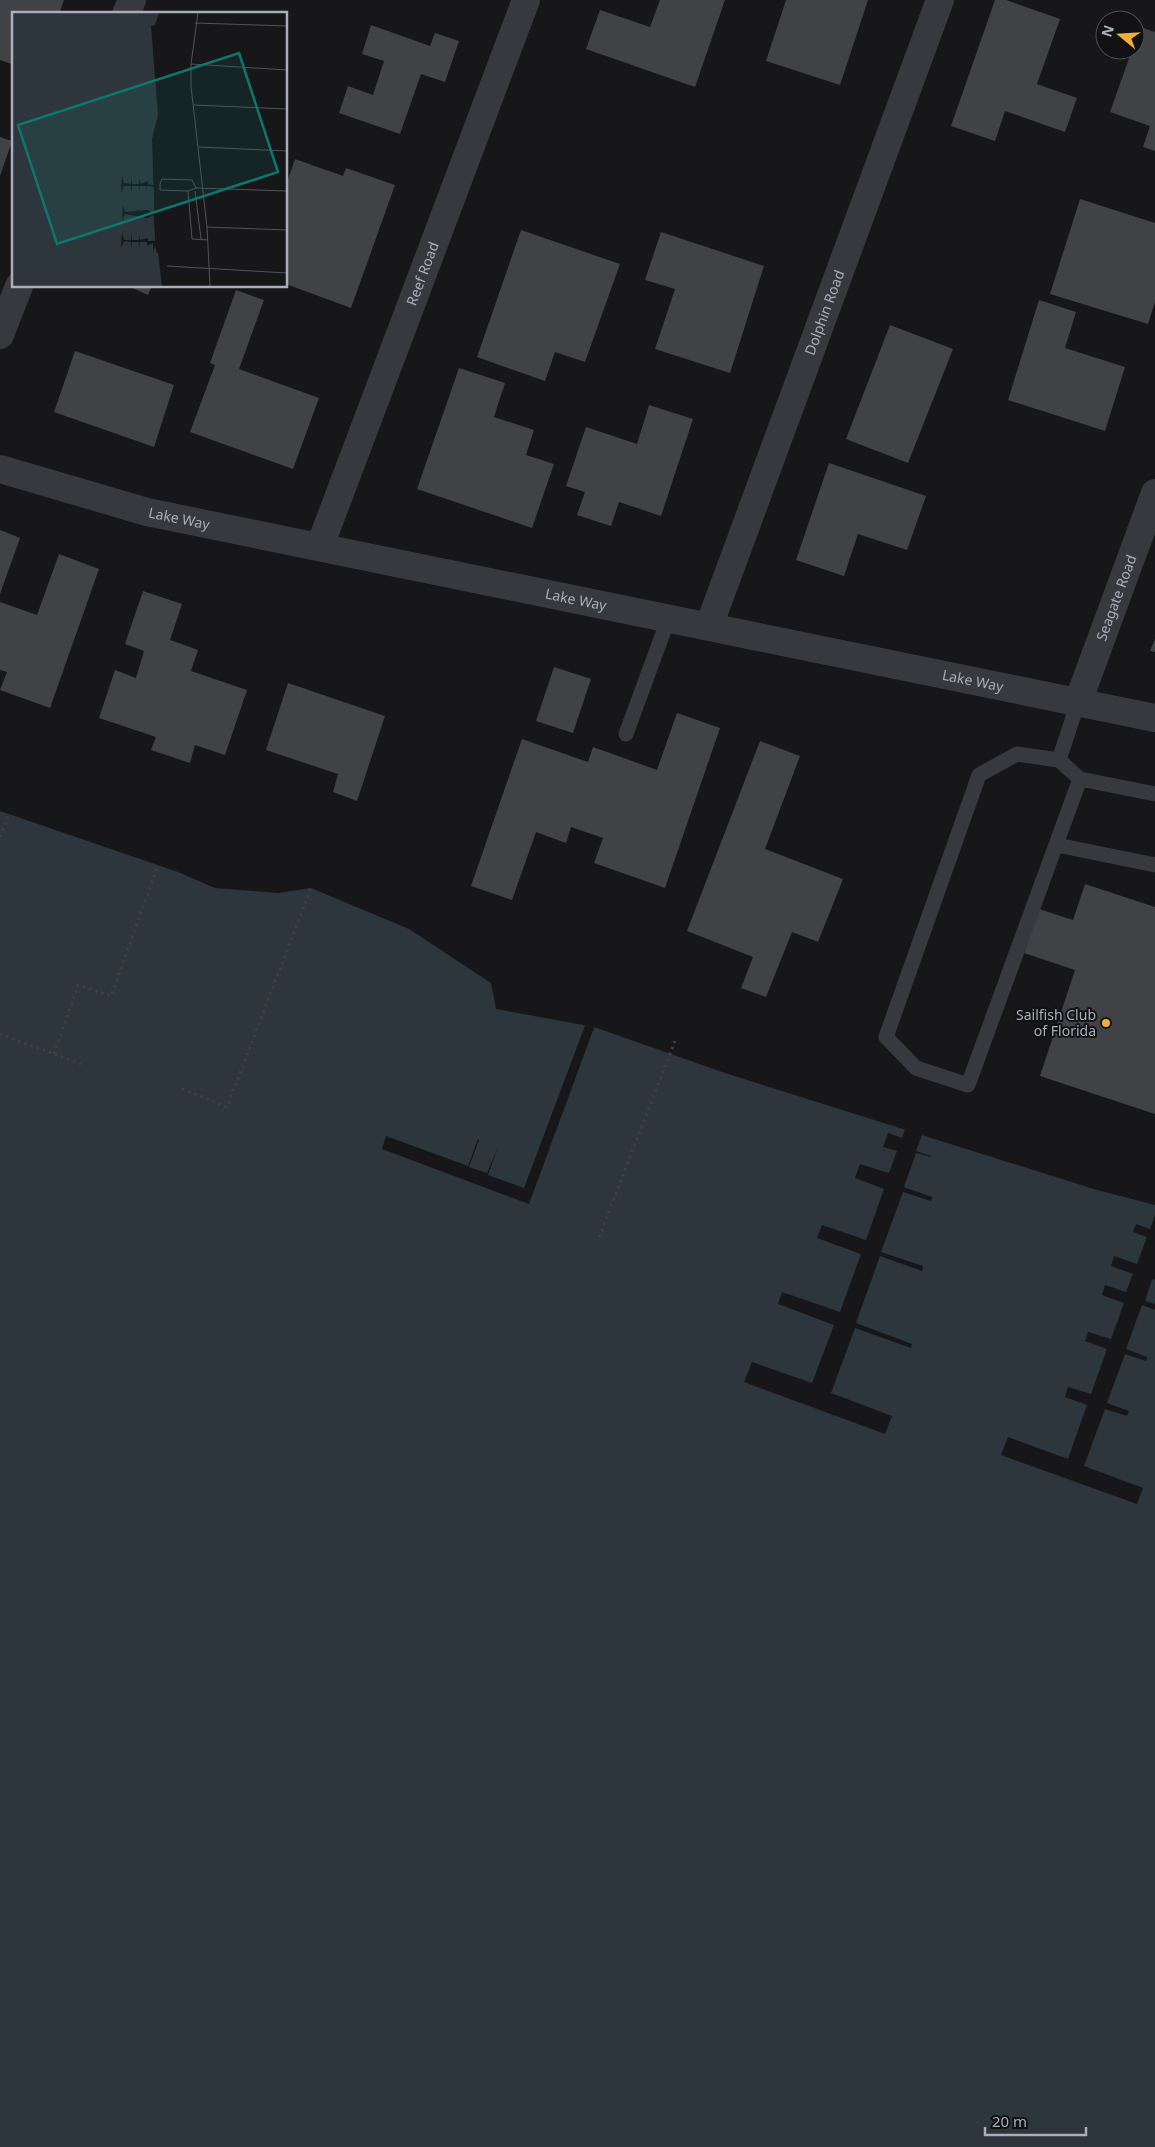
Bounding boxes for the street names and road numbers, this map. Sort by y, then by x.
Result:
street label: Reef Road [402,239,443,308]
street label: Dolphin Road [800,267,849,358]
street label: Lake Way [147,503,212,534]
street label: Seagate Road [1091,552,1140,643]
street label: Lake Way [544,584,609,615]
street label: Lake Way [941,665,1006,696]

